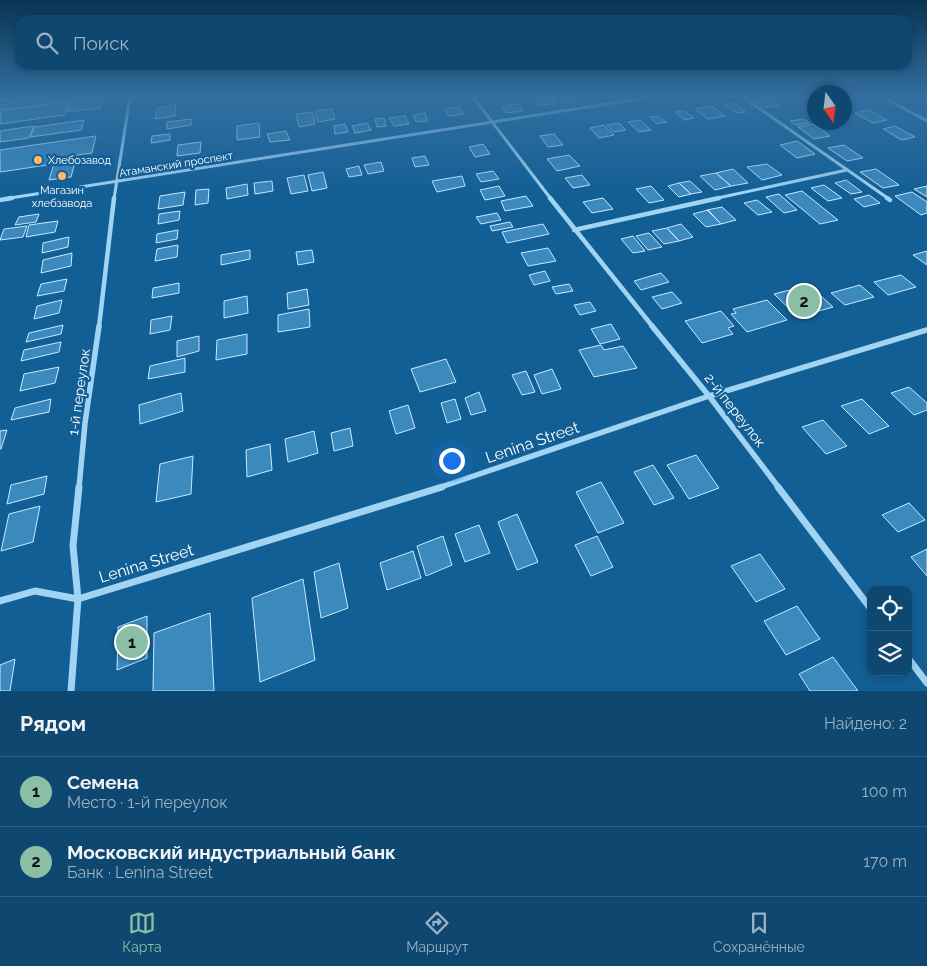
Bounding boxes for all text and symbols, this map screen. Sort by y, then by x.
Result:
search box [15,15,912,70]
icon: search [33,29,61,57]
text: Поиск [73,32,129,54]
north arrow [807,85,852,130]
street label: Атаманский проспект [118,149,235,180]
marker: Хлебозавод [32,154,44,166]
place label: Хлебозавод [48,154,111,167]
marker: Магазин хлебзавода [56,170,68,182]
place label: Магазин хлебзавода [32,184,92,210]
pin: 2 [788,282,820,320]
street label: 1-й переулок [65,348,93,436]
street label: 2-й переулок [701,370,769,450]
street label: Lenina Street [483,417,582,467]
your location [439,448,465,474]
street label: Lenina Street [97,540,196,587]
map controls [867,586,912,676]
button: locate [867,586,912,631]
pin: 1 [116,623,148,661]
button: layers [867,631,912,676]
text: Рядом [20,711,86,736]
text: Найдено: 2 [824,714,907,733]
text: Семена [67,771,139,793]
text: 1 [32,782,40,801]
text: 100 m [862,782,907,801]
text: Место · 1-й переулок [67,793,228,812]
text: Московский индустриальный банк [67,841,396,863]
text: 2 [31,852,41,871]
text: 170 m [863,852,907,871]
text: Банк · Lenina Street [67,863,213,882]
tab: Карта [122,909,162,955]
tab: Маршрут [406,909,469,955]
tab: Сохранённые [713,909,805,955]

